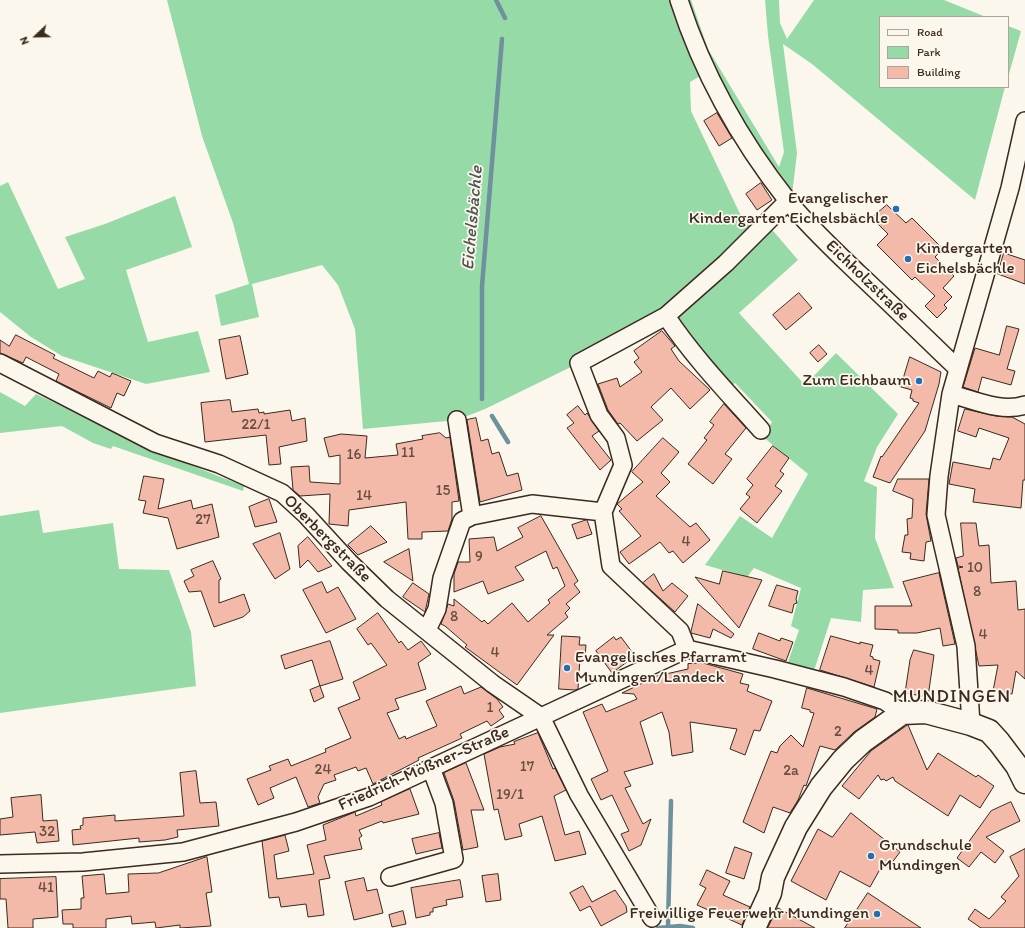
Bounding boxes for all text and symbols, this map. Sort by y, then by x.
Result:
north arrow [16,16,56,56]
legend [879,16,1009,88]
text: Road [917,25,943,39]
text: N [17,35,32,47]
text: Park [917,45,941,59]
text: Building [917,65,960,79]
water label: Eichelsbächle [458,165,488,271]
place label: Evangelischer Kindergarten Eichelsbächle [689,189,888,229]
marker: Evangelischer Kindergarten Eichelsbächle [891,204,901,214]
street label: Eichholzstraße [821,236,913,326]
place label: Kindergarten Eichelsbächle [916,239,1015,279]
marker: Kindergarten Eichelsbächle [903,254,913,264]
place label: Zum Eichbaum [802,371,911,391]
marker: Zum Eichbaum [914,376,924,386]
house number: 22/1 [241,416,271,434]
house number: 11 [401,444,415,462]
house number: 16 [347,446,361,464]
house number: 15 [436,482,450,500]
house number: 14 [356,487,372,505]
street label: Oberbergstraße [279,491,375,587]
house number: 27 [195,511,211,529]
house number: 4 [681,533,691,551]
house number: 9 [475,548,483,566]
house number: 10 [967,559,983,577]
house number: 8 [973,583,981,601]
house number: 8 [450,608,458,626]
house number: 4 [978,626,988,644]
house number: 4 [490,644,500,662]
place label: Evangelisches Pfarramt Mundingen/Landeck [575,648,747,688]
house number: 4 [864,662,874,680]
marker: Evangelisches Pfarramt Mundingen/Landeck [562,663,572,673]
district label: MUNDINGEN [894,686,1010,708]
house number: 1 [487,699,493,717]
street label: Friedrich-Mößner-Straße [335,722,513,816]
house number: 2 [834,723,842,741]
house number: 17 [520,758,534,776]
house number: 24 [315,761,331,779]
house number: 2a [783,762,799,780]
house number: 19/1 [496,786,524,804]
house number: 32 [39,823,55,841]
place label: Grundschule Mundingen [879,836,972,876]
marker: Grundschule Mundingen [866,851,876,861]
house number: 41 [38,879,54,897]
place label: Freiwillige Feuerwehr Mundingen [630,904,869,924]
marker: Freiwillige Feuerwehr Mundingen [872,909,882,919]

